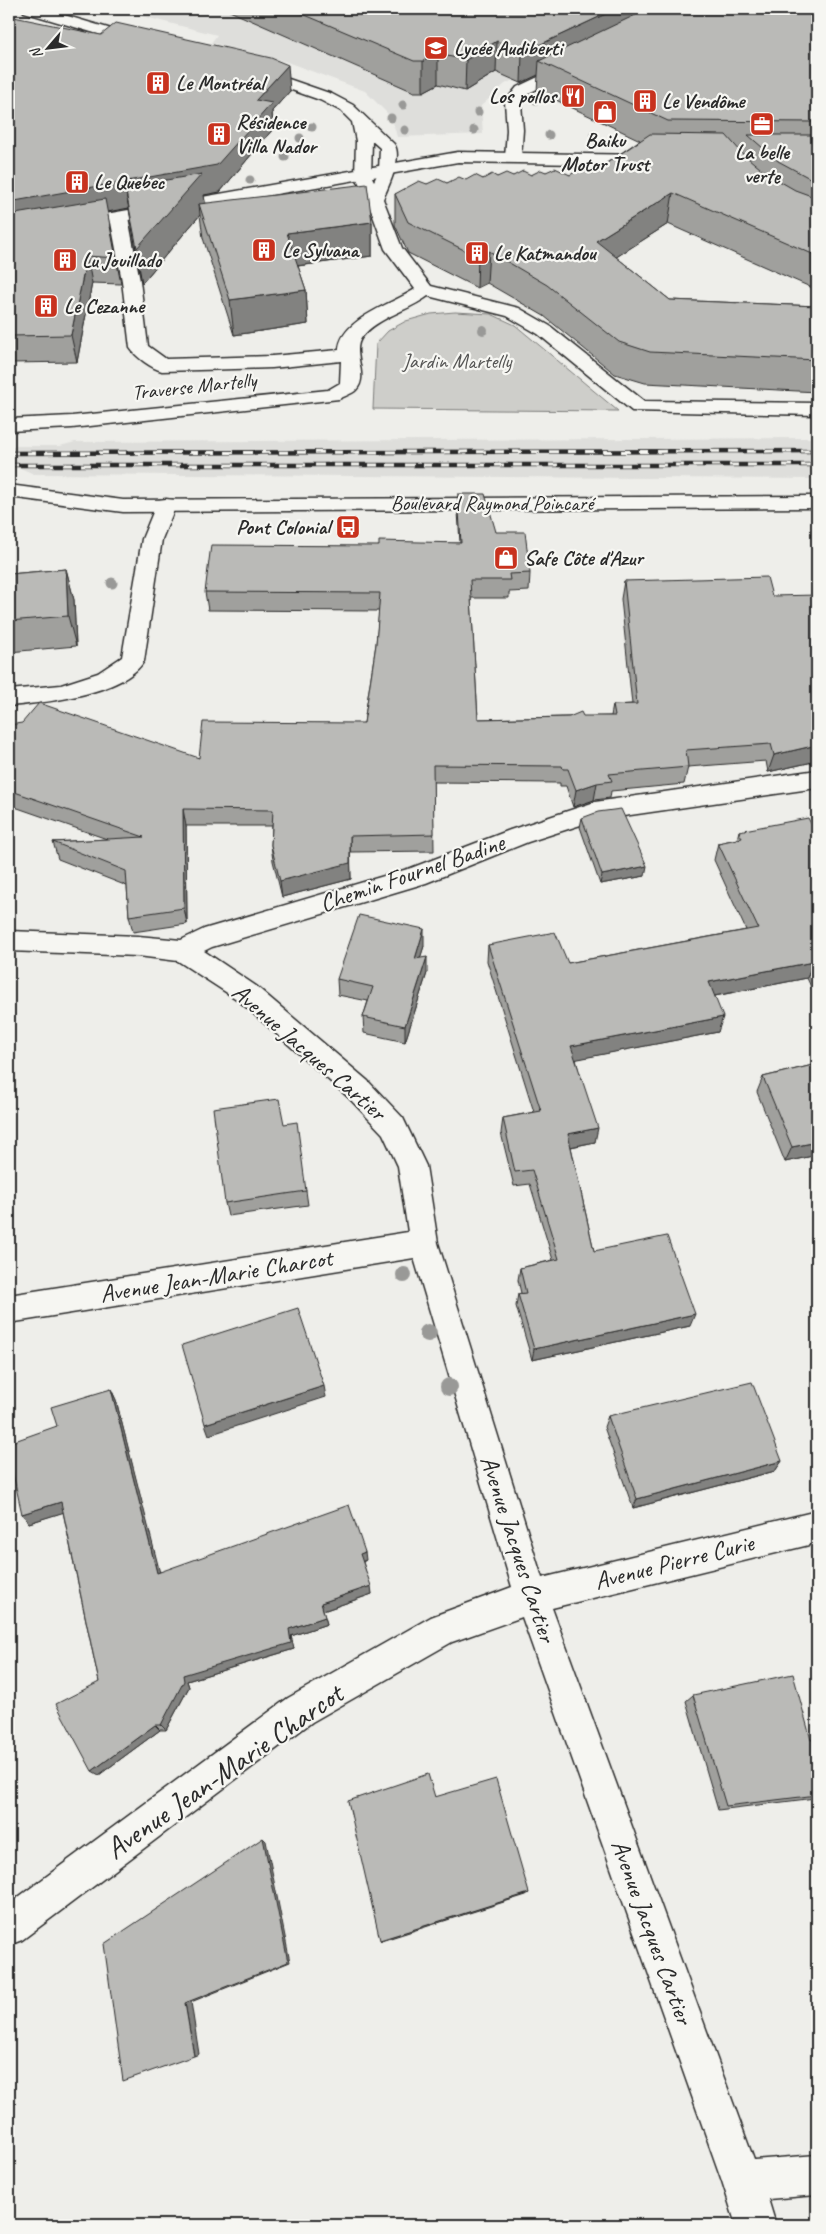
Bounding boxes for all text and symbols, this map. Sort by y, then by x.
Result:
north arrow [22,22,72,72]
school or university icon: Lycée Audiberti [423,35,449,61]
place label: Lycée Audiberti [454,35,565,61]
text: N [26,44,47,62]
building icon: Le Montréal [145,70,171,96]
place label: Le Montréal [176,70,268,96]
place label: Los pollos [489,83,559,109]
restaurant icon: Los pollos [560,83,586,109]
building icon: Le Vendôme [632,88,658,114]
place label: Le Vendôme [662,88,746,114]
shop icon: Baiku Motor Trust [592,99,618,125]
place label: Résidence Villa Nador [236,109,318,159]
office icon: La belle verte [749,111,775,137]
building icon: Résidence Villa Nador [206,121,232,147]
place label: Baiku Motor Trust [561,127,652,177]
place label: La belle verte [735,139,791,189]
building icon: Le Quebec [64,169,90,195]
place label: Le Quebec [94,169,165,195]
building icon: Le Sylvana [251,237,277,263]
place label: Le Sylvana [282,237,361,263]
building icon: Le Katmandou [464,240,490,266]
place label: Le Katmandou [494,240,598,266]
building icon: Lu Jouillado [52,247,78,273]
place label: Lu Jouillado [82,247,163,273]
building icon: Le Cezanne [33,293,59,319]
place label: Le Cezanne [64,293,146,319]
park label: Jardin Martelly [402,348,513,374]
street label: Traverse Martelly [131,366,259,405]
street label: Boulevard Raymond Poincaré [391,490,596,516]
place label: Pont Colonial [236,514,334,540]
bus stop icon: Pont Colonial [335,514,361,540]
shop icon: Safe Côte d'Azur [493,545,519,571]
place label: Safe Côte d'Azur [524,545,645,571]
street label: Chemin Fournel Badine [315,826,510,920]
street label: Avenue Jacques Cartier [225,976,394,1129]
street label: Avenue Jean-Marie Charcot [98,1241,337,1310]
street label: Avenue Jacques Cartier [473,1452,564,1648]
street label: Avenue Pierre Curie [591,1526,759,1597]
street label: Avenue Jean-Marie Charcot [98,1673,353,1867]
street label: Avenue Jacques Cartier [604,1835,701,2031]

